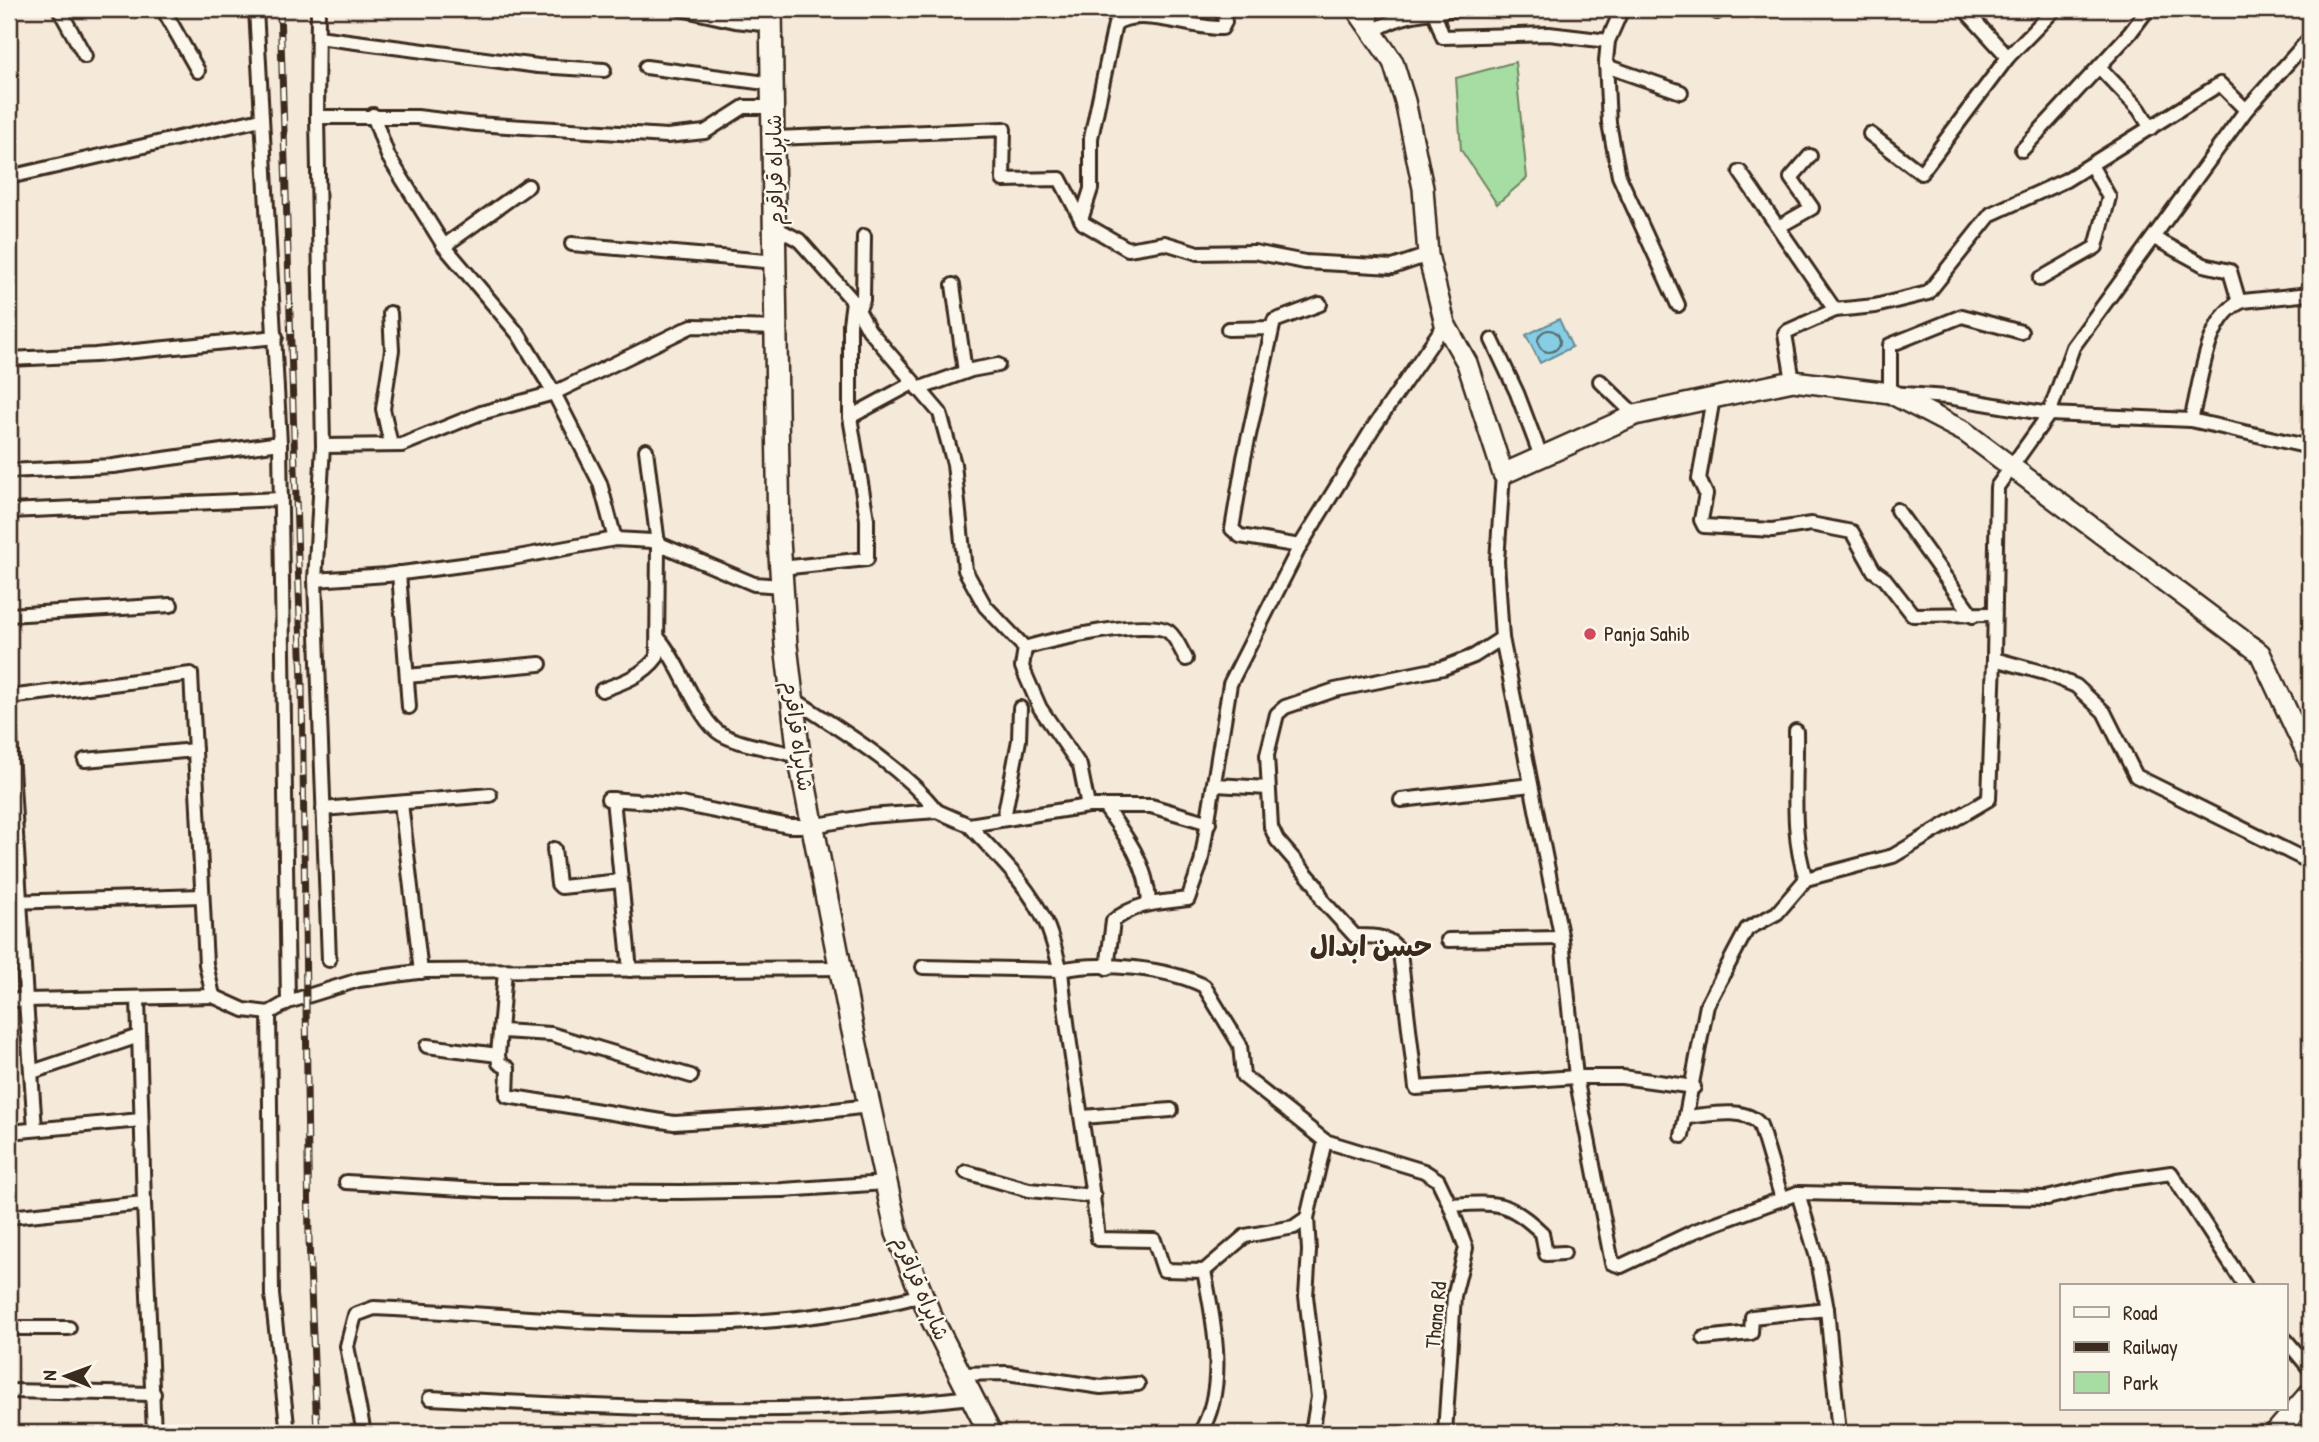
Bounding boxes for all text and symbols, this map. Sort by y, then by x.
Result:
street label: شاہراہ قراقرم [759,114,792,226]
place label: Panja Sahib [1604,619,1690,648]
marker: Panja Sahib [1582,626,1598,642]
street label: شاہراہ قراقرم [774,679,821,793]
district label: حسن ابدال [1310,927,1432,965]
street label: شاہراہ قراقرم [885,1231,957,1345]
street label: Thana Rd [1418,1280,1453,1350]
legend [2060,1284,2288,1410]
text: Road [2123,1298,2157,1327]
text: Railway [2123,1332,2178,1361]
north arrow [32,1340,102,1410]
text: Park [2123,1368,2158,1397]
text: N [36,1370,62,1381]

